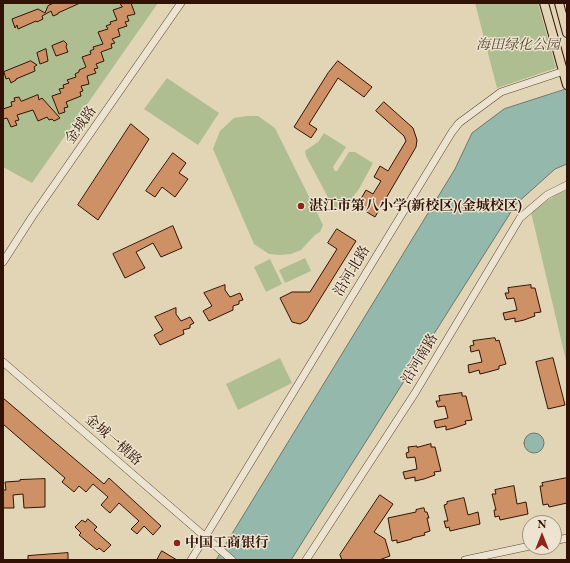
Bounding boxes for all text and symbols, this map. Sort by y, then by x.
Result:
park label: 海田绿化公园 [476,37,560,53]
street label: 金城路 [62,103,100,147]
place label: 湛江市第八小学(新校区)(金城校区) [309,198,522,214]
marker: 湛江市第八小学(新校区)(金城校区) [296,201,306,211]
street label: 沿河北路 [330,243,374,299]
street label: 沿河南路 [398,331,442,387]
street label: 金城一横路 [81,411,145,469]
north arrow [522,515,562,555]
text: N [538,517,546,531]
place label: 中国工商银行 [185,535,269,551]
marker: 中国工商银行 [172,538,182,548]

